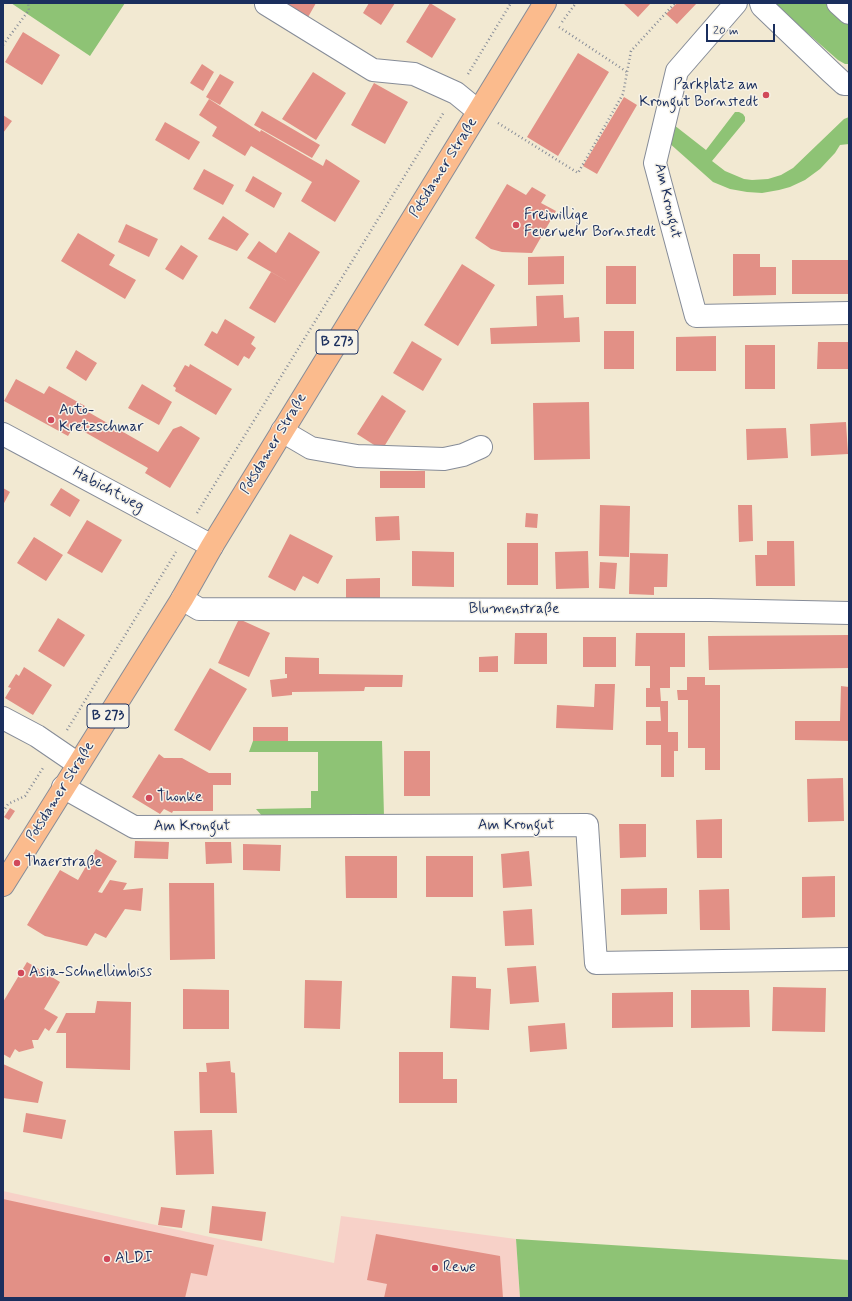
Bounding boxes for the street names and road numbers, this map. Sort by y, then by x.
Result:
street label: Potsdamer Straße [406,115,482,221]
street label: Am Krongut [650,162,684,240]
road number: B 273 [316,330,358,354]
street label: Potsdamer Straße [237,390,311,498]
street label: Habichtweg [69,464,147,516]
street label: Blumenstraße [469,601,559,619]
road number: B 273 [87,704,129,728]
street label: Potsdamer Straße [23,739,99,845]
street label: Am Krongut [478,817,554,835]
street label: Am Krongut [154,818,230,836]

